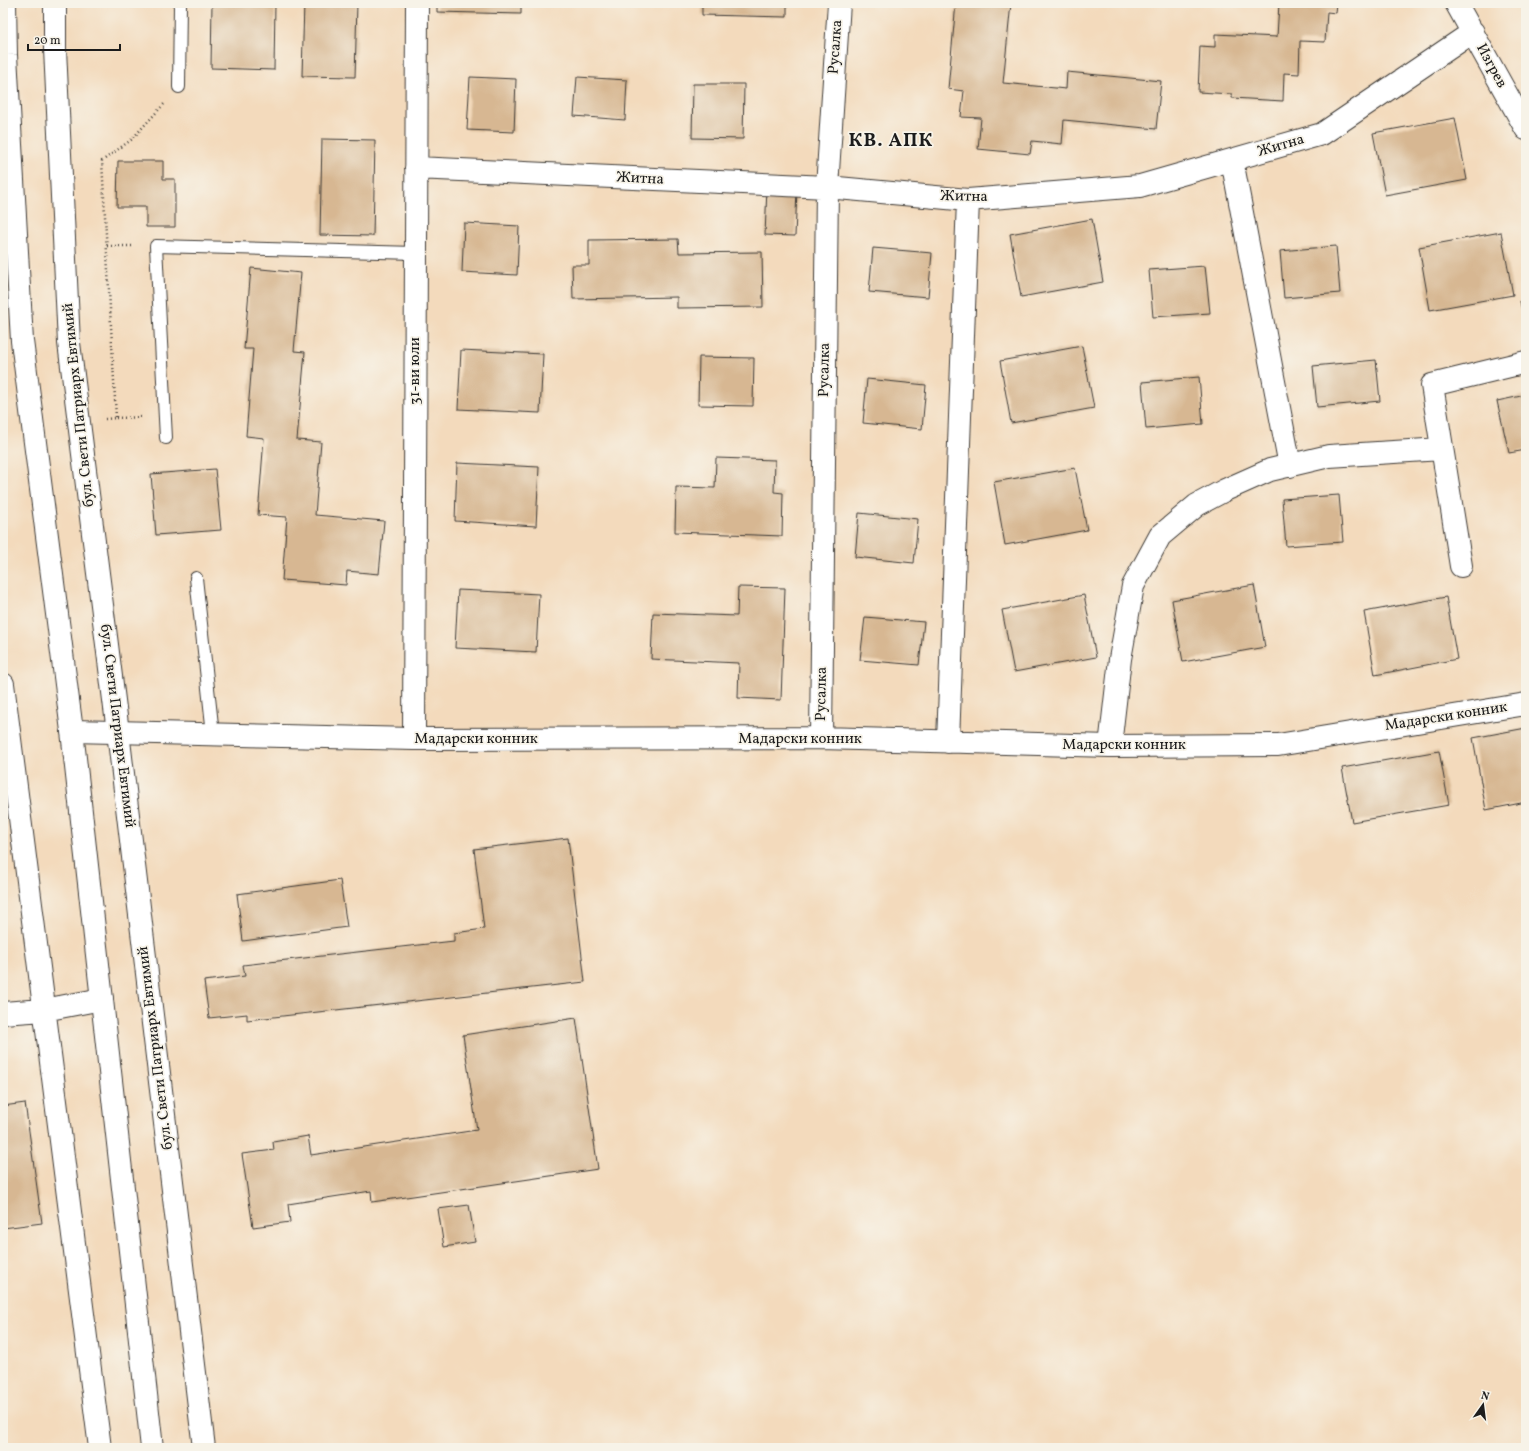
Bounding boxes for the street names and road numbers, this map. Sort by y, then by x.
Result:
street label: Русалка [824,19,848,75]
street label: Изгрев [1470,40,1512,92]
street label: Житна [1255,129,1307,163]
street label: Житна [616,167,664,191]
street label: Житна [940,186,988,208]
street label: бул. Свети Патриарх Евтимий [58,302,100,508]
street label: 31-ви юли [405,337,426,405]
street label: Русалка [814,343,836,397]
street label: бул. Свети Патриарх Евтимий [94,623,140,829]
street label: Русалка [811,667,833,721]
street label: Мадарски конник [1383,697,1509,737]
street label: Мадарски конник [414,729,538,750]
street label: Мадарски конник [738,729,862,750]
street label: Мадарски конник [1062,735,1186,756]
street label: бул. Свети Патриарх Евтимий [133,945,179,1151]

